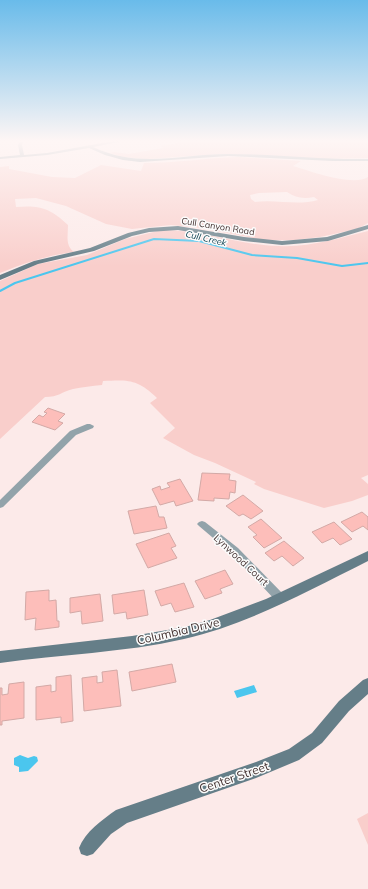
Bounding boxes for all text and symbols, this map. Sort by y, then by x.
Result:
street label: Cull Canyon Road [180,215,255,238]
water label: Cull Creek [184,228,228,248]
street label: Lynwood Court [211,531,271,589]
street label: Columbia Drive [135,614,221,648]
street label: Center Street [197,758,271,796]

